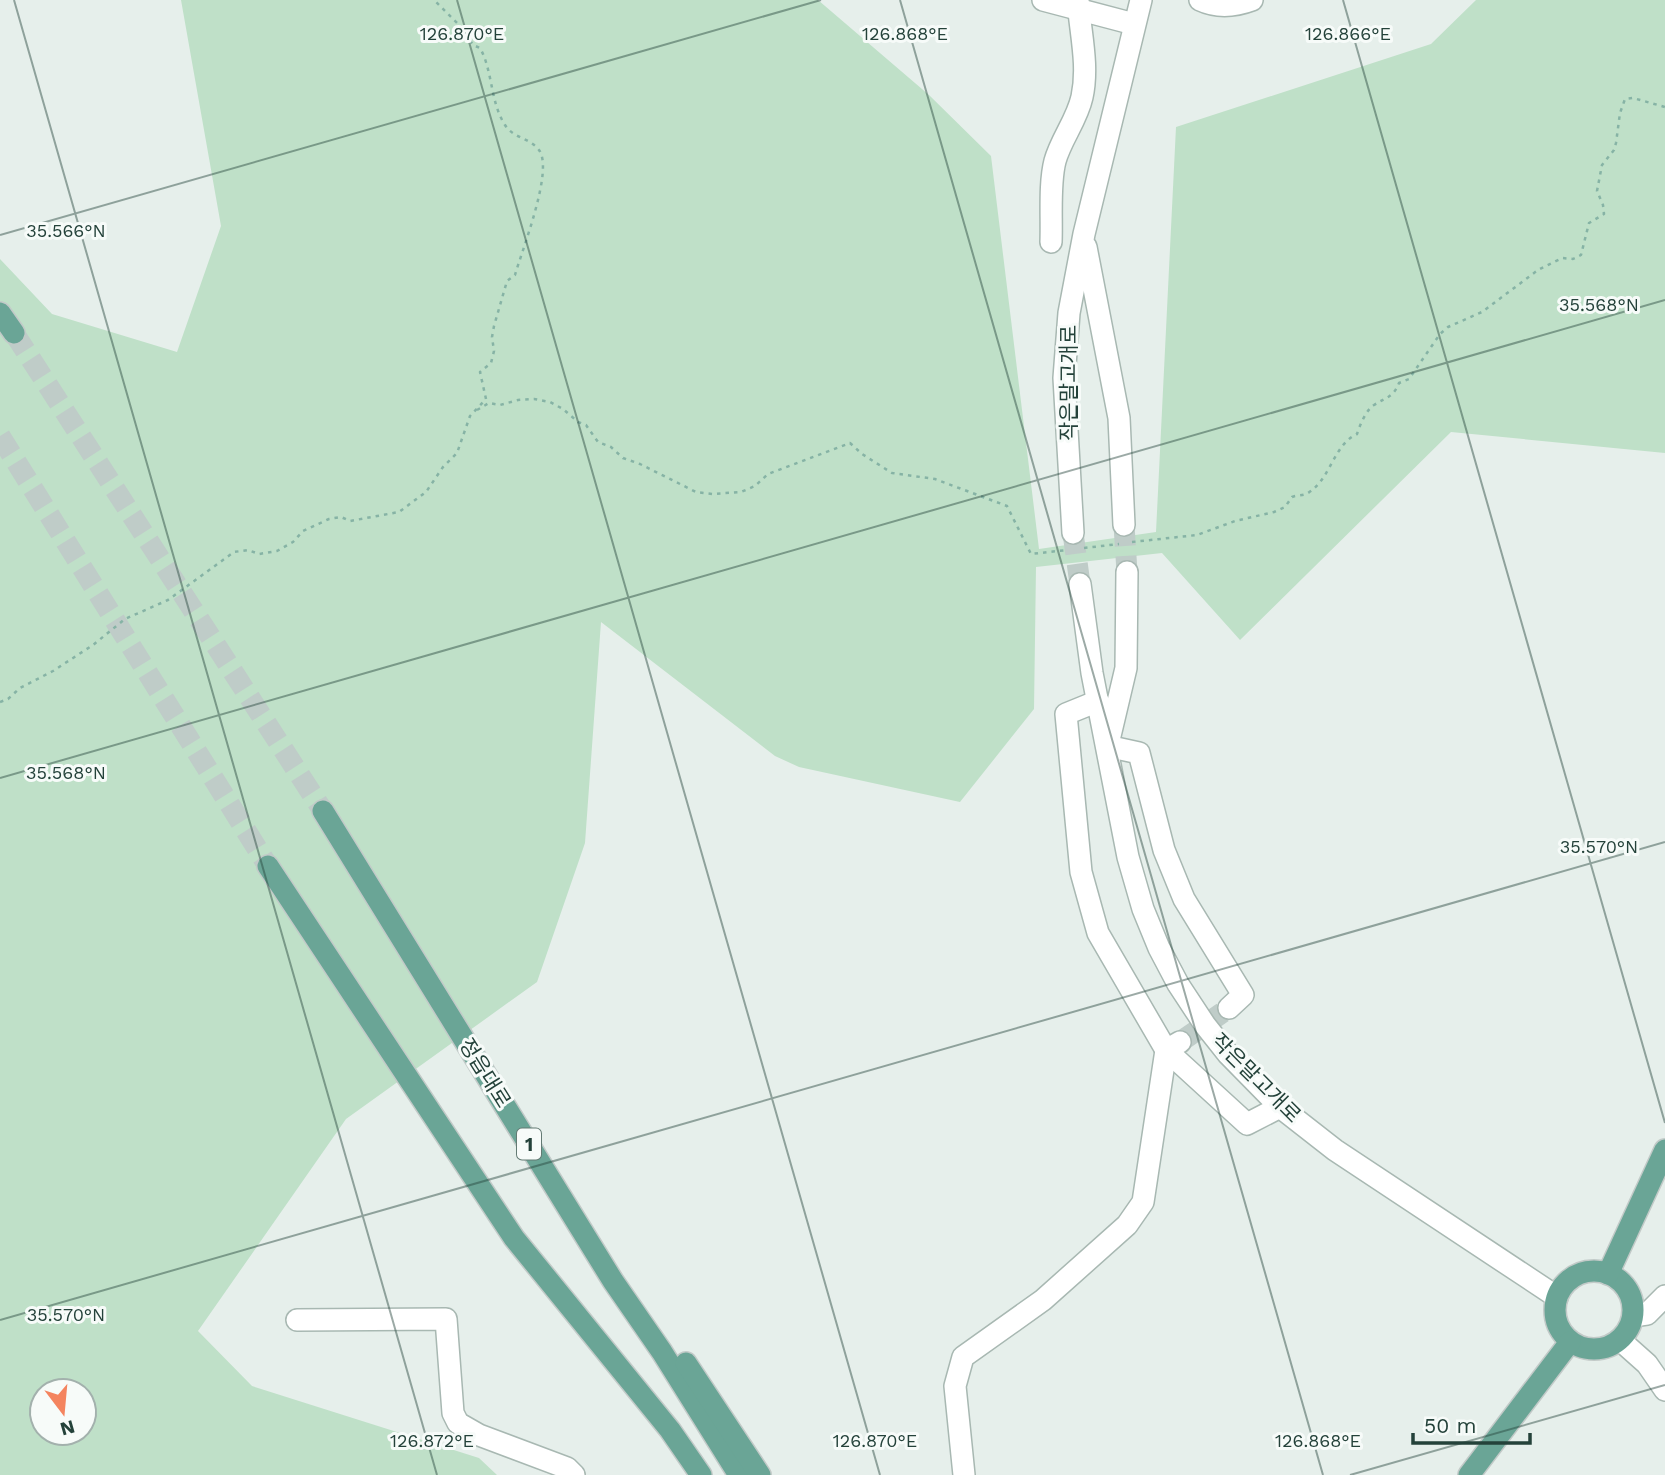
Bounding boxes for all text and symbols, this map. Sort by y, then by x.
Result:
text: 126.870°E [420,23,504,44]
text: 126.868°E [862,23,948,44]
text: 126.866°E [1305,23,1391,44]
text: 35.566°N [26,220,106,241]
text: 35.568°N [1559,294,1639,315]
street label: 작은말고개로 [1056,325,1081,441]
text: 35.568°N [26,762,106,783]
text: 35.570°N [1560,836,1638,857]
street label: 작은말고개로 [1207,1028,1306,1127]
street label: 정읍대로 [454,1033,517,1112]
road number: 1 [517,1128,541,1160]
text: 35.570°N [27,1304,105,1325]
north arrow [28,1377,98,1447]
scale bar [1413,1402,1530,1446]
text: 50 m [1424,1413,1476,1438]
text: N [58,1415,77,1441]
text: 126.872°E [390,1430,474,1451]
text: 126.870°E [833,1430,917,1451]
text: 126.868°E [1275,1430,1361,1451]

